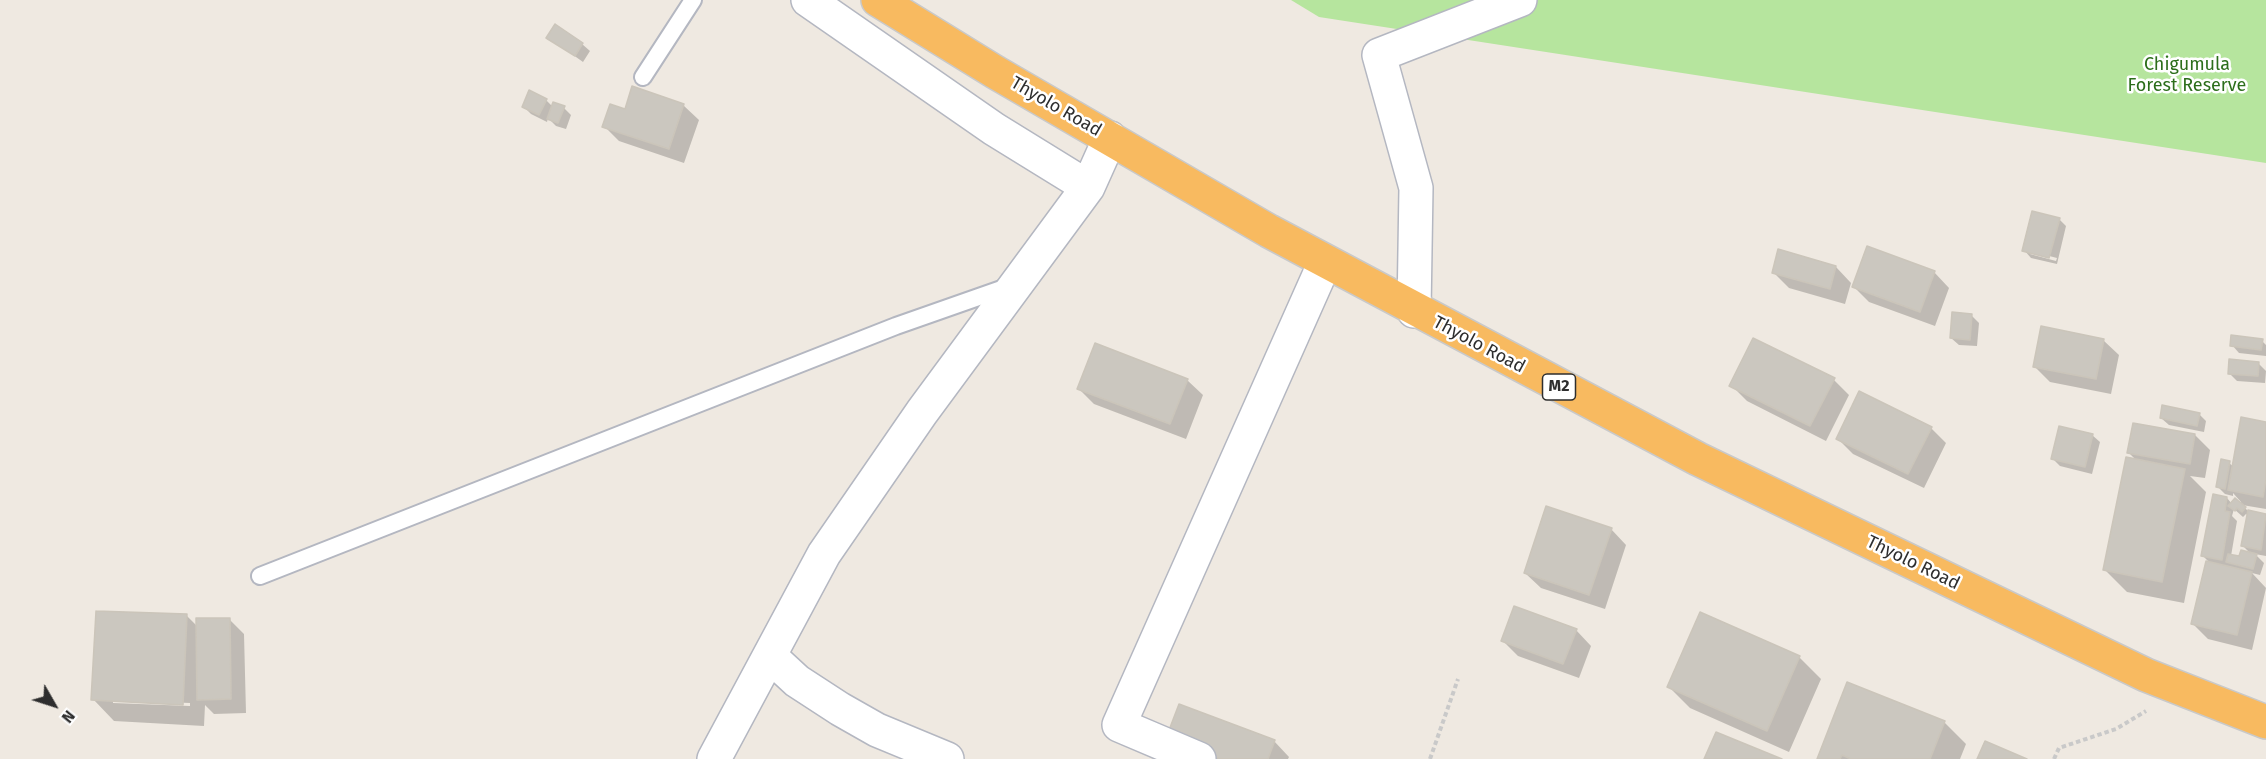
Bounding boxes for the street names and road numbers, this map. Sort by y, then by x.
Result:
street label: Thyolo Road [1007,72,1105,142]
street label: Thyolo Road [1429,312,1529,378]
road number: M2 [1542,374,1576,400]
street label: Thyolo Road [1863,531,1963,595]

